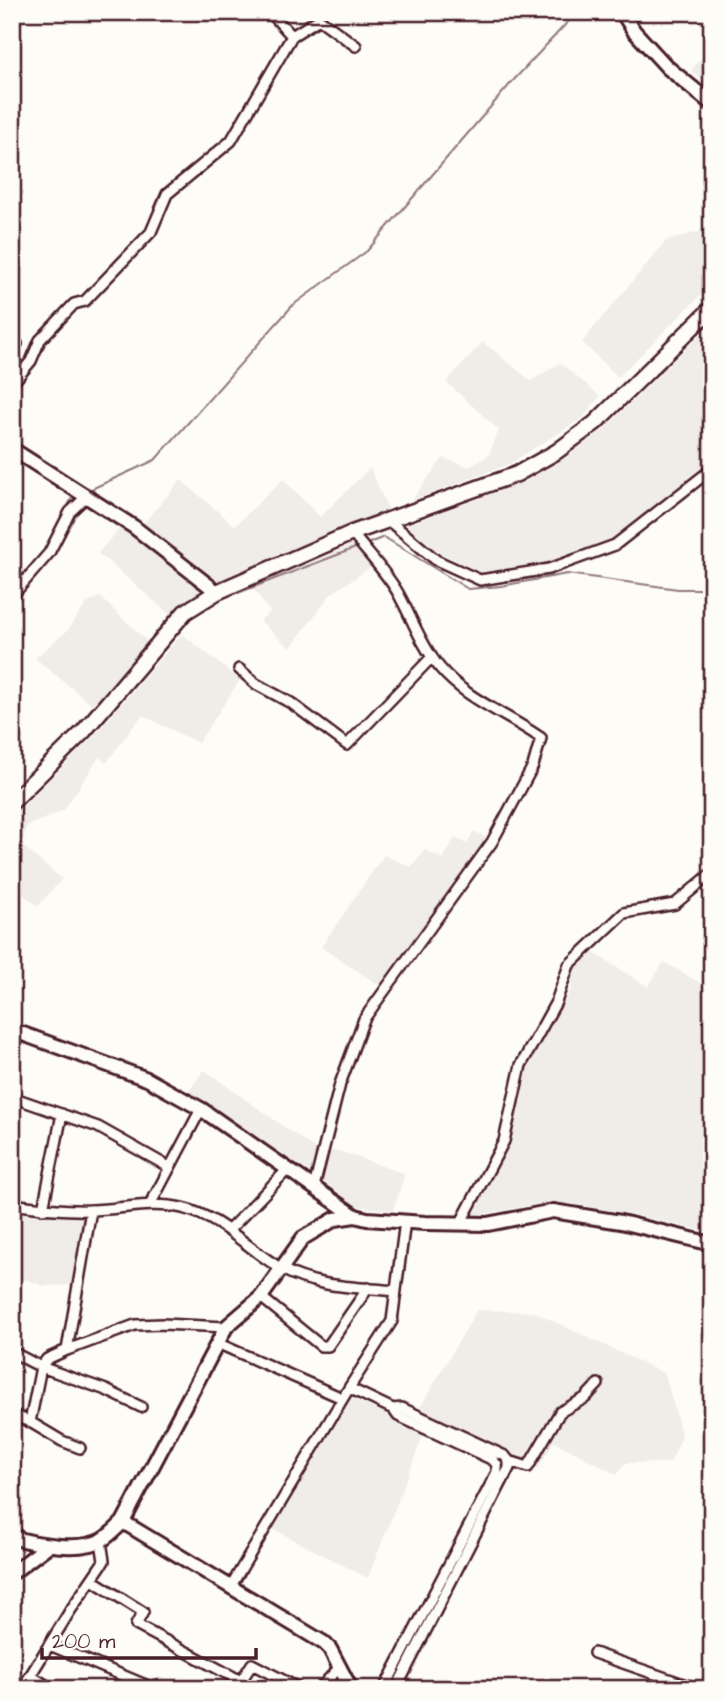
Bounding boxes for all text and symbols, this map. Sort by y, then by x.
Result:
scale bar [42,1617,256,1661]
text: 200 m [52,1627,116,1656]

